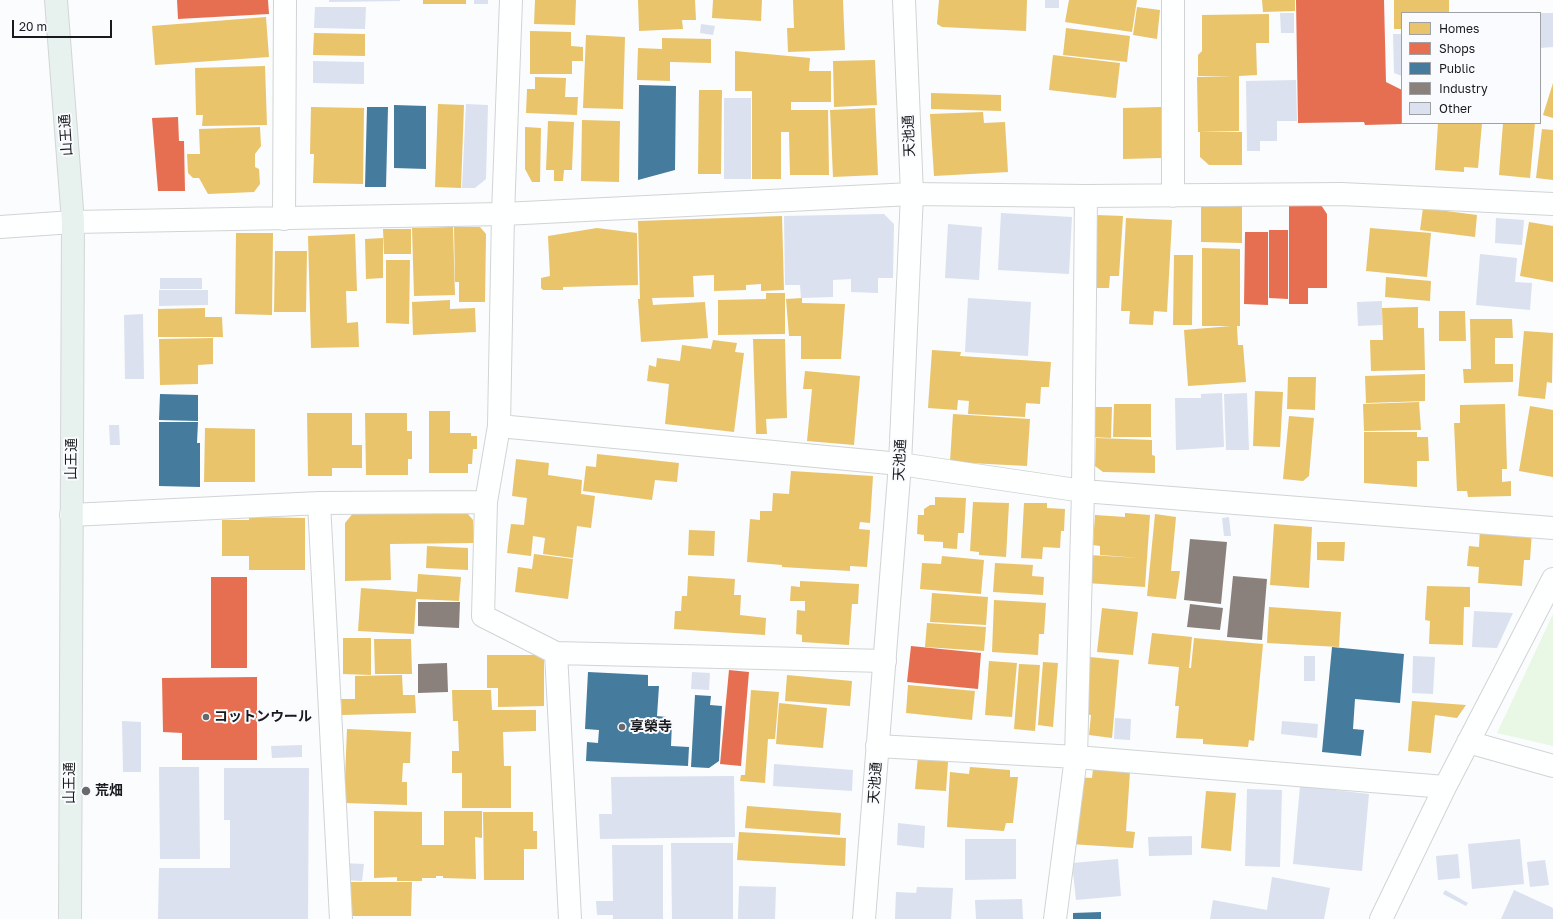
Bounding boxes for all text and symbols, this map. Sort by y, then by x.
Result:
scale bar [14,12,114,38]
legend [1401,12,1541,124]
text: 20 m [19,19,47,34]
text: Homes [1439,21,1479,36]
text: Shops [1439,41,1475,56]
text: Public [1439,61,1475,76]
text: Industry [1439,81,1488,96]
text: Other [1439,101,1472,116]
street label: 山王通 [56,113,76,157]
street label: 天池通 [900,115,918,157]
street label: 山王通 [64,438,80,480]
street label: 天池通 [891,439,909,481]
place label: コットンウール [214,709,312,725]
marker: コットンウール [201,712,211,722]
place label: 享榮寺 [630,719,672,735]
marker: 享榮寺 [617,722,627,732]
street label: 天池通 [865,761,885,805]
street label: 山王通 [62,762,78,804]
place label: 荒畑 [95,783,123,799]
marker: 荒畑 [80,785,92,797]

